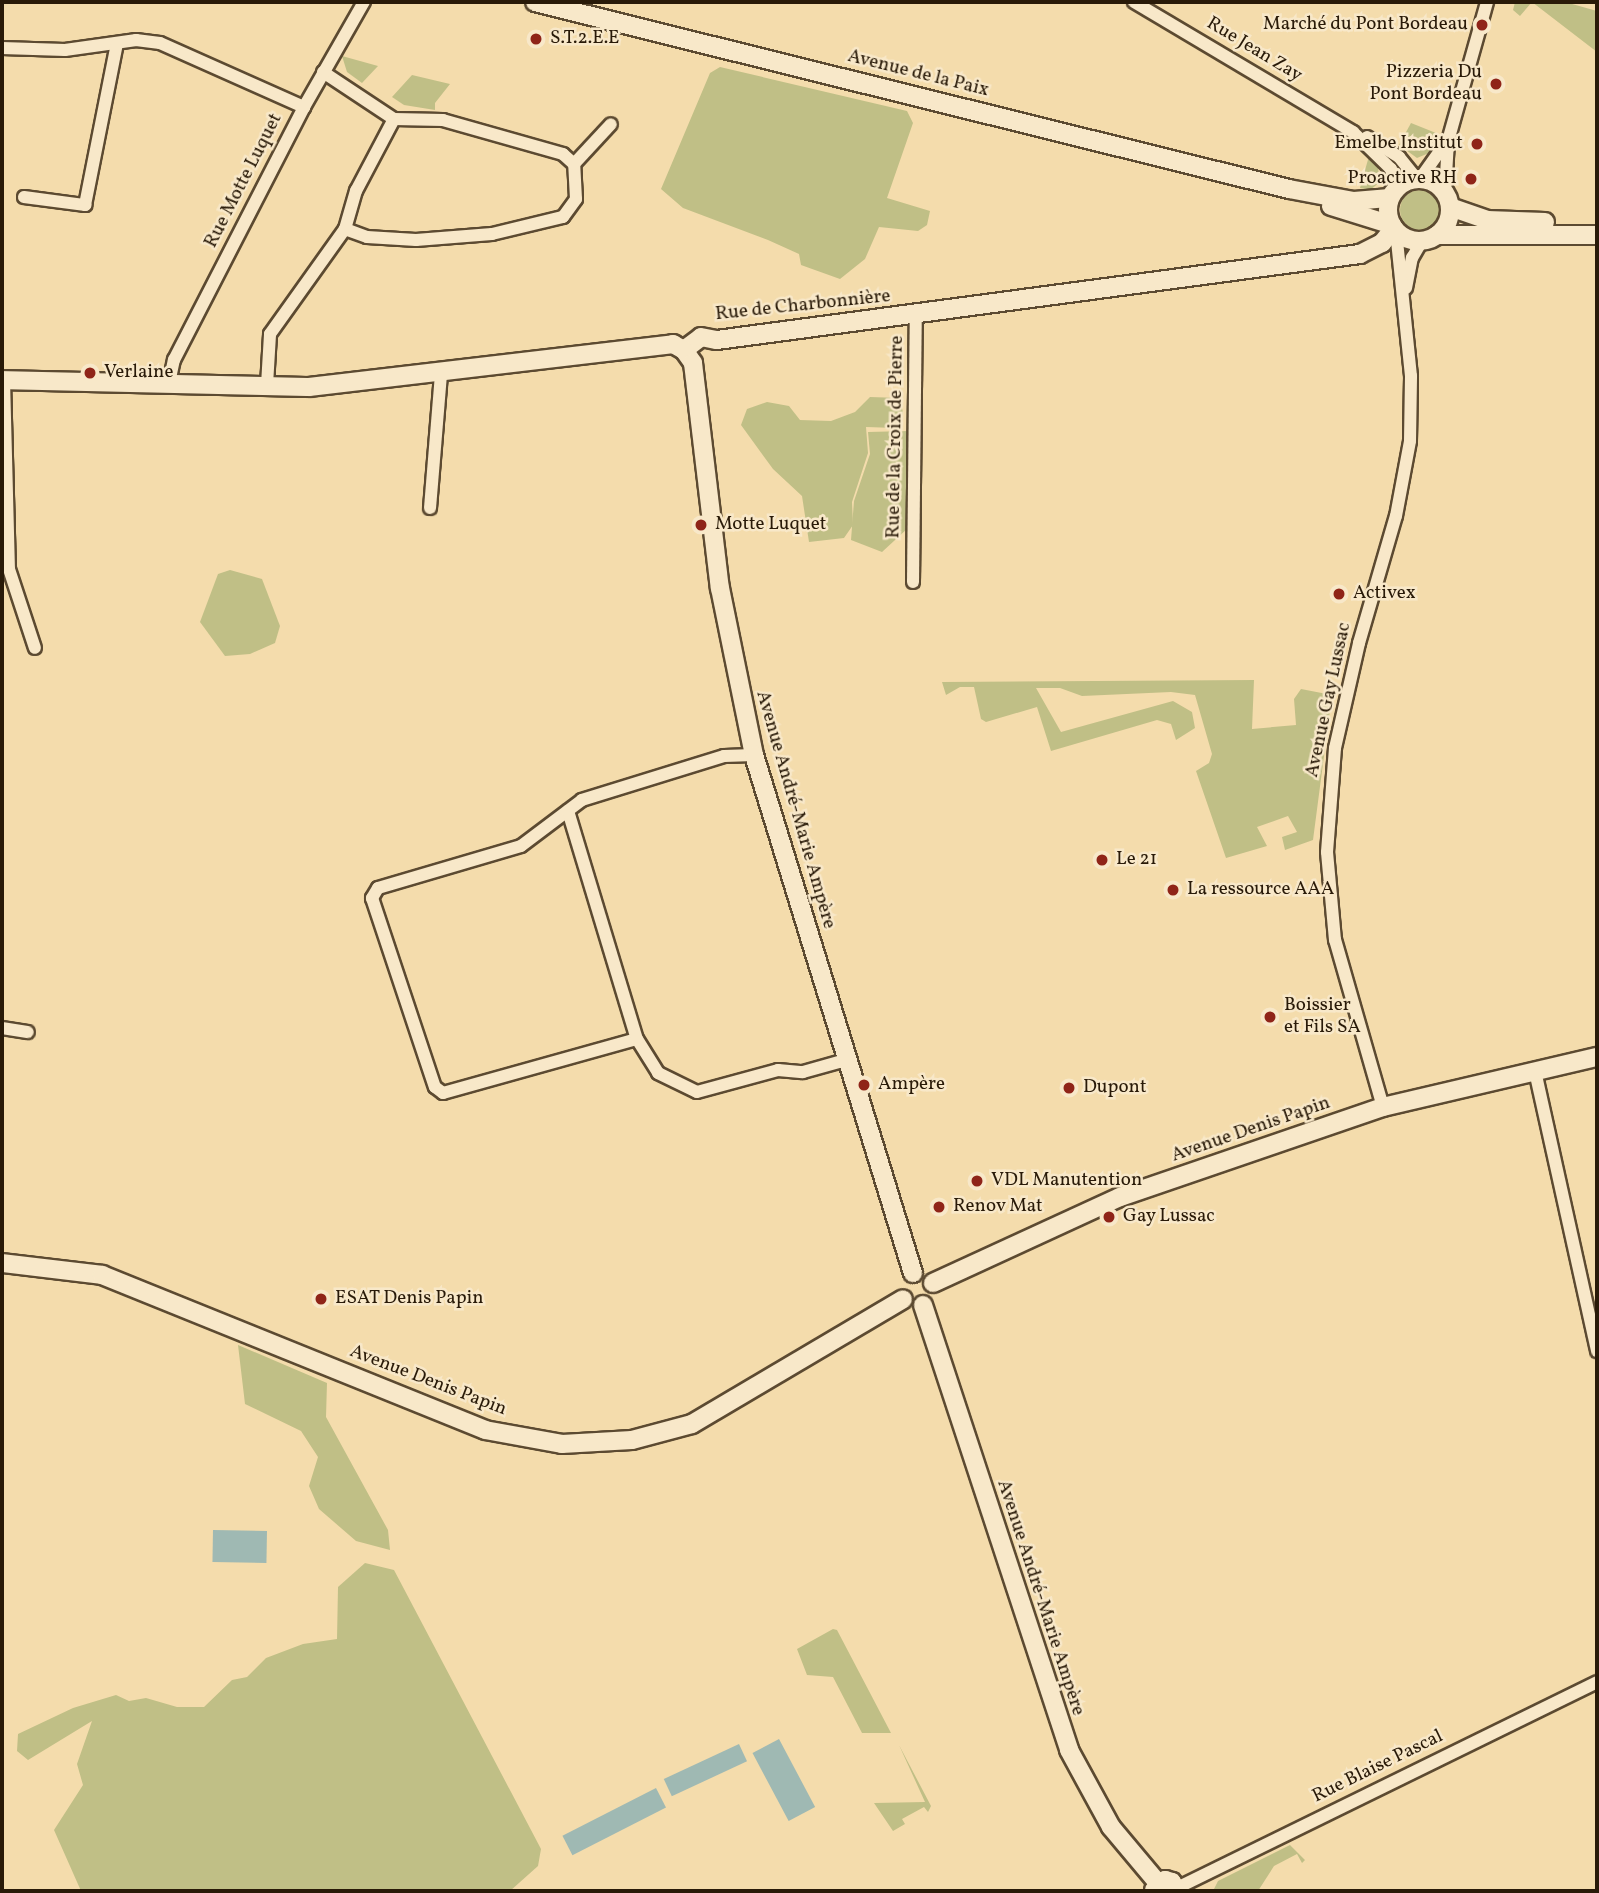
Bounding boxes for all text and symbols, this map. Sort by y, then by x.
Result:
street label: Rue Jean Zay [1202,13,1306,87]
place label: Marché du Pont Bordeau [1263,14,1468,36]
marker: Marché du Pont Bordeau [1474,17,1490,33]
place label: S.T.2.E.E [550,28,620,50]
marker: S.T.2.E.E [528,31,544,47]
street label: Avenue de la Paix [845,45,991,103]
place label: Pizzeria Du Pont Bordeau [1370,62,1482,106]
marker: Pizzeria Du Pont Bordeau [1488,76,1504,92]
street label: Rue Motte Luquet [200,110,288,252]
place label: Emelbe Institut [1334,133,1463,155]
marker: Emelbe Institut [1469,136,1485,152]
place label: Proactive RH [1348,168,1457,190]
marker: Proactive RH [1463,171,1479,187]
street label: Rue de Charbonnière [714,285,892,327]
street label: Rue de la Croix de Pierre [883,335,909,539]
place label: Verlaine [104,362,173,384]
marker: Verlaine [82,365,98,381]
place label: Motte Luquet [715,514,826,536]
marker: Motte Luquet [693,517,709,533]
place label: Activex [1353,583,1416,605]
marker: Activex [1331,586,1347,602]
street label: Avenue Gay Lussac [1301,620,1357,780]
street label: Avenue André-Marie Ampère [750,688,840,932]
place label: Le 21 [1116,849,1157,871]
marker: Le 21 [1094,852,1110,868]
place label: La ressource AAA [1187,879,1334,901]
marker: La ressource AAA [1165,882,1181,898]
place label: Boissier et Fils SA [1284,995,1361,1039]
marker: Boissier et Fils SA [1262,1009,1278,1025]
place label: Ampère [878,1074,945,1096]
marker: Ampère [856,1077,872,1093]
place label: Dupont [1083,1077,1147,1099]
marker: Dupont [1061,1080,1077,1096]
street label: Avenue Denis Papin [1169,1092,1333,1168]
place label: VDL Manutention [991,1170,1142,1192]
marker: VDL Manutention [969,1173,985,1189]
place label: Renov Mat [953,1196,1043,1218]
marker: Renov Mat [931,1199,947,1215]
place label: Gay Lussac [1123,1206,1215,1228]
marker: Gay Lussac [1101,1209,1117,1225]
place label: ESAT Denis Papin [335,1288,484,1310]
marker: ESAT Denis Papin [313,1291,329,1307]
street label: Avenue Denis Papin [346,1341,510,1421]
street label: Avenue André-Marie Ampère [991,1477,1089,1719]
street label: Rue Blaise Pascal [1309,1726,1447,1808]

